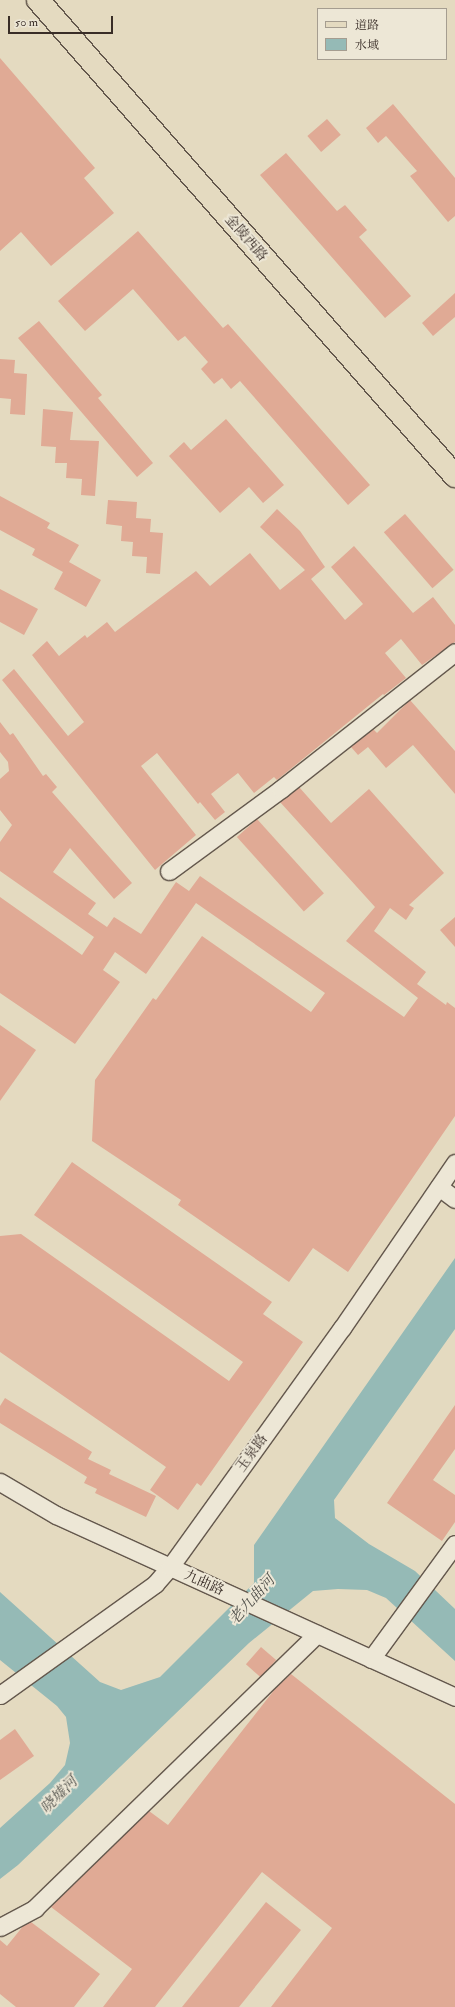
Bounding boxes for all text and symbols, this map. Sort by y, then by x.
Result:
scale bar [10,8,115,34]
legend [317,8,447,60]
text: 50 m [15,15,38,30]
text: 道路 [355,18,379,33]
text: 水域 [355,38,379,53]
street label: 金陵西路 [221,211,271,265]
street label: 玉泉路 [233,1431,271,1475]
street label: 九曲路 [181,1567,227,1599]
water label: 老九曲河 [225,1572,279,1628]
water label: 哓墟河 [37,1773,81,1817]

